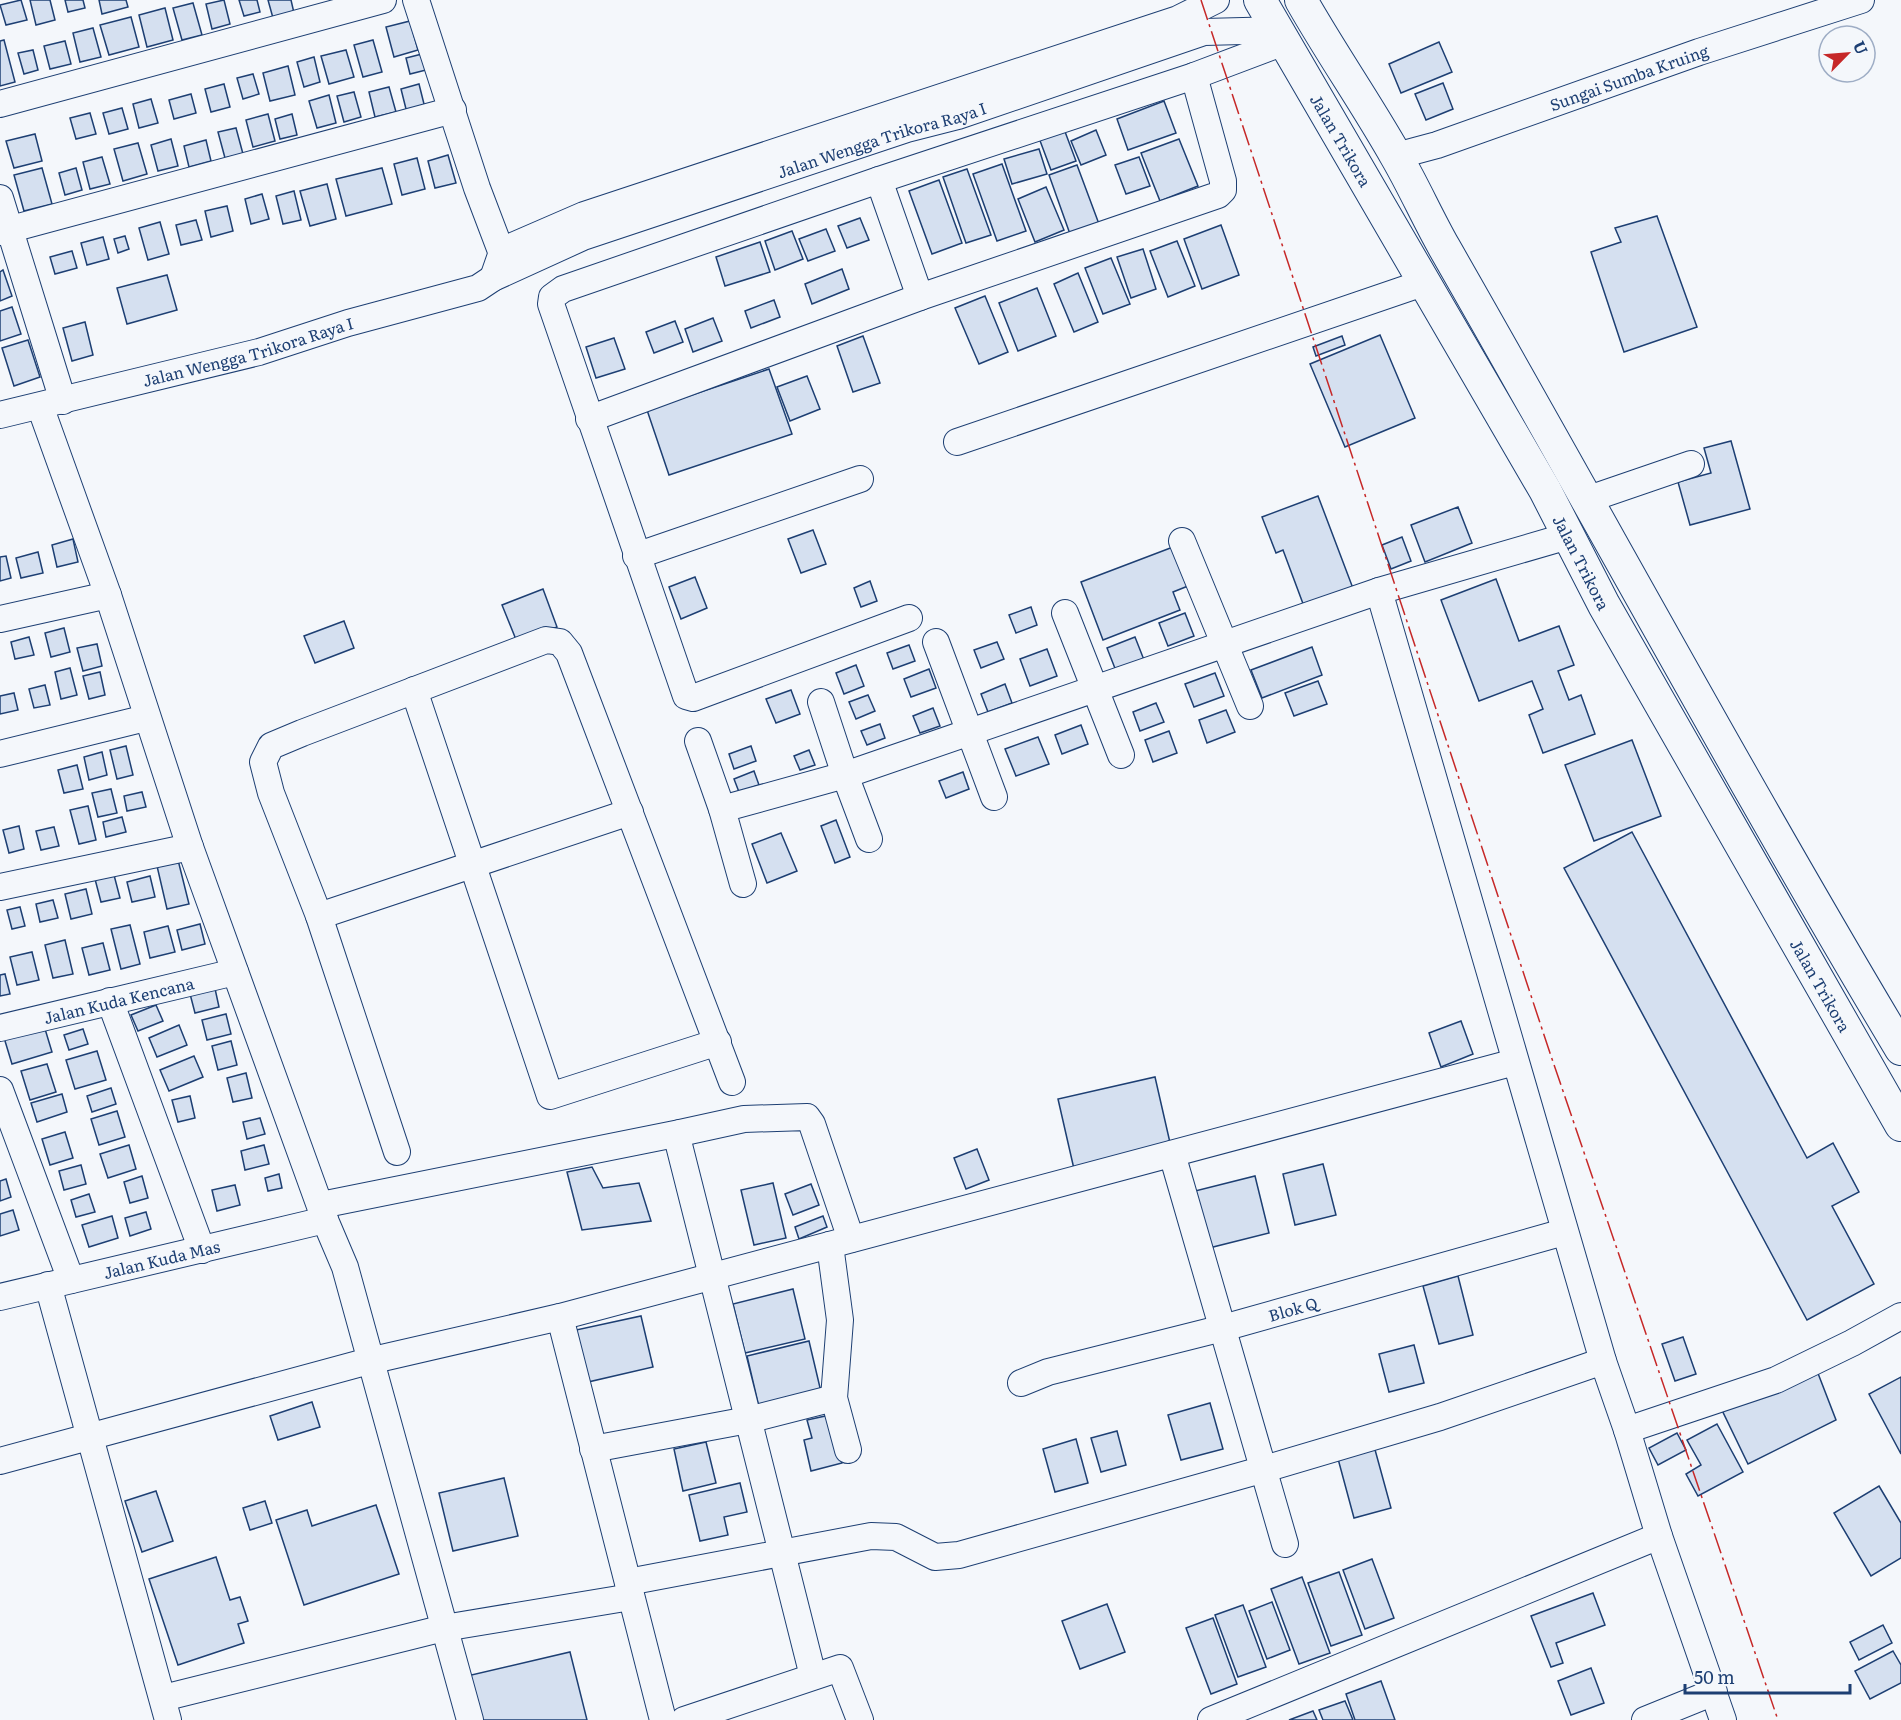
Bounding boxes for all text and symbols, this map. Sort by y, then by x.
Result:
north arrow [1817,24,1877,84]
text: U [1848,36,1875,58]
street label: Sungai Sumba Kruing [1546,38,1711,116]
street label: Jalan Trikora [1305,89,1378,191]
street label: Jalan Wengga Trikora Raya I [774,95,989,183]
street label: Jalan Wengga Trikora Raya I [140,310,356,392]
street label: Jalan Trikora [1548,511,1617,614]
street label: Jalan Trikora [1785,934,1858,1037]
street label: Jalan Kuda Kencana [41,970,197,1029]
street label: Jalan Kuda Mas [101,1233,222,1284]
street label: Blok Q [1265,1289,1323,1327]
scale bar [1685,1657,1850,1695]
text: 50 m [1694,1663,1735,1690]

